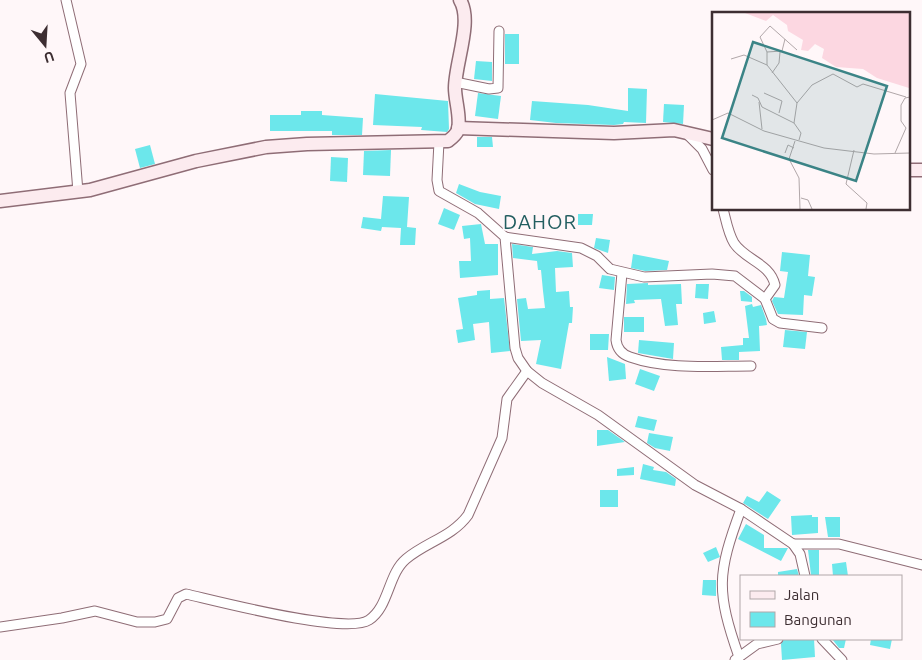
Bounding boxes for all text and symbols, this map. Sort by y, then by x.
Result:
inset map [712,12,910,210]
north arrow [20,20,70,70]
text: U [42,48,56,66]
district label: DAHOR [503,210,577,233]
legend [740,575,902,640]
text: Jalan [784,586,819,603]
text: Bangunan [784,611,852,628]

